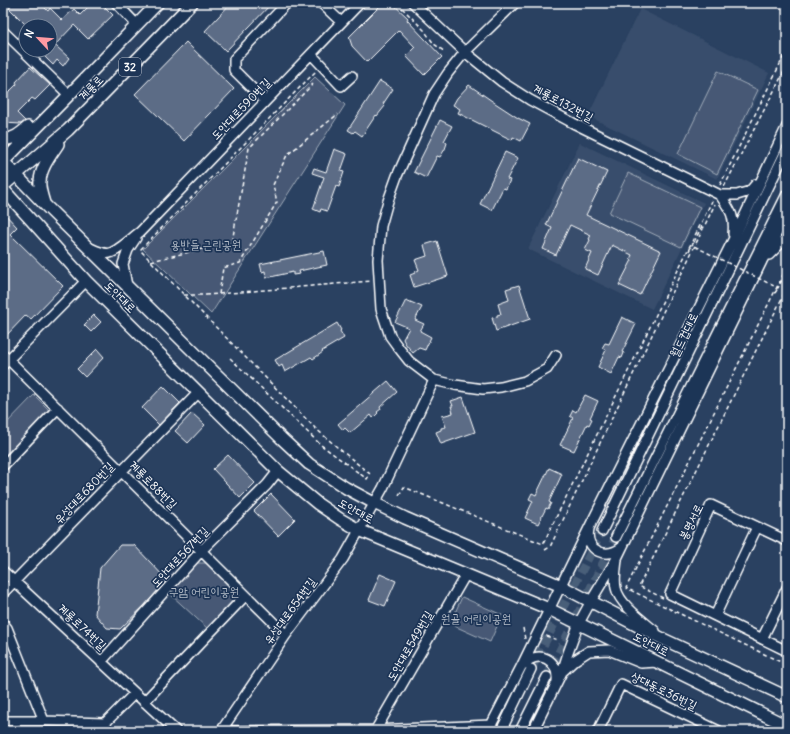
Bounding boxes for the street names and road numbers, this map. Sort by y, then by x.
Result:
road number: 32 [119,58,141,76]
street label: 계룡로 [75,72,106,103]
street label: 도안대로590번길 [208,75,274,143]
street label: 계룡로132번길 [530,80,596,125]
street label: 도안대로 [101,278,139,316]
street label: 월드컵대로 [666,310,701,360]
street label: 계룡로88번길 [126,457,181,512]
street label: 유성대로680번길 [51,459,117,527]
street label: 도안대로 [336,495,377,526]
street label: 봉명서로 [675,501,706,542]
street label: 도안대로567번길 [148,523,212,590]
street label: 유성대로654번길 [260,574,319,647]
street label: 계룡로74번길 [55,600,110,653]
street label: 도안대로549번길 [383,608,436,684]
street label: 도안대로 [631,628,672,659]
street label: 상대동로36번길 [629,668,700,713]

